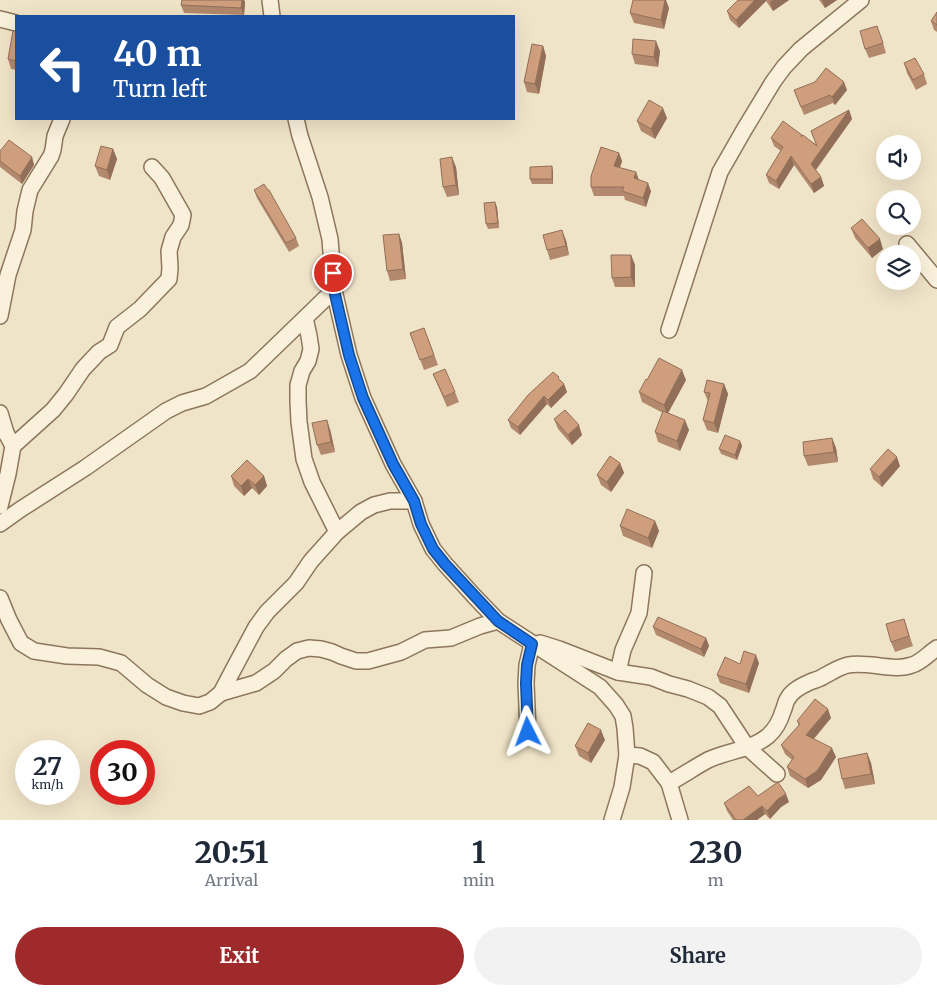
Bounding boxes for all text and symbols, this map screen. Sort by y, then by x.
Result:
text: 40 m [113,32,201,76]
icon: left [30,35,95,100]
text: Turn left [113,75,207,103]
map controls [876,135,921,290]
button: sound [876,135,921,180]
button: search [876,190,921,235]
button: layers [876,245,921,290]
pin [312,252,354,294]
icon: arrive [319,259,347,287]
position arrow [501,705,553,757]
speed limit sign: 30 [90,740,155,805]
text: 27 [33,750,62,782]
text: km/h [32,777,63,792]
text: 20:51 [194,833,268,871]
text: 1 [472,833,486,871]
text: 230 [689,833,743,871]
text: Arrival [205,870,258,890]
text: min [463,870,495,890]
text: m [708,870,724,890]
button: Exit [15,927,464,985]
button: Share [474,927,922,985]

